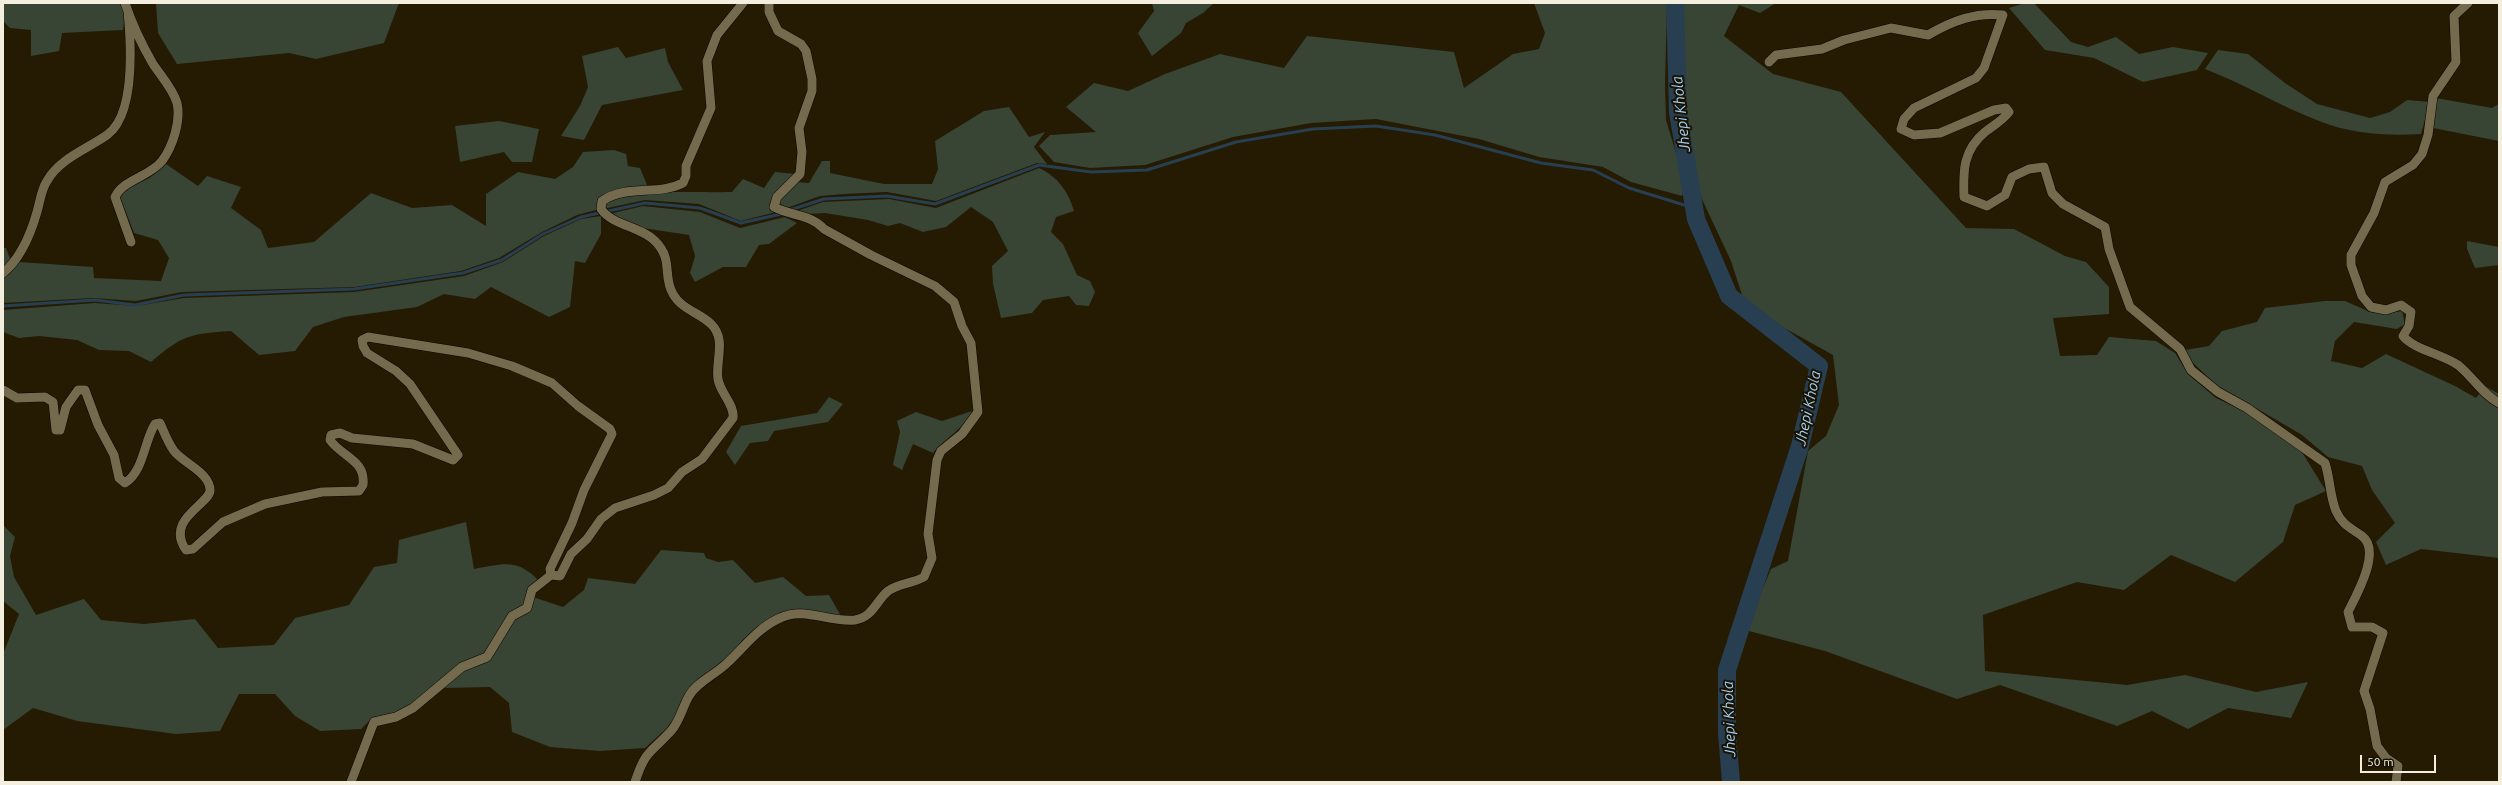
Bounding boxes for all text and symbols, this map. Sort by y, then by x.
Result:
water label: Jhepi Khola [1668,75,1694,153]
water label: Jhepi Khola [1791,369,1825,447]
water label: Jhepi Khola [1719,681,1739,757]
scale bar [2362,747,2438,773]
text: 50 m [2367,755,2394,768]

